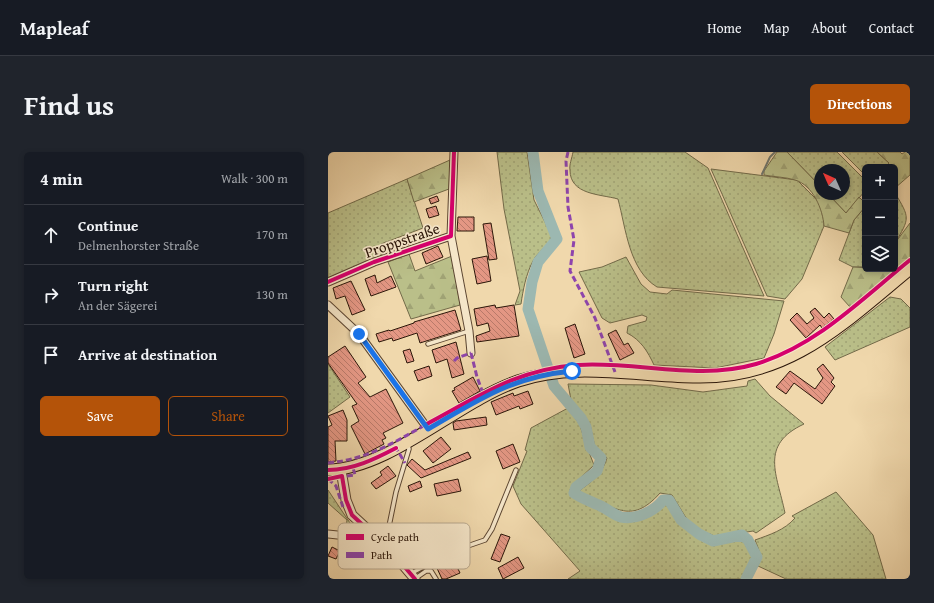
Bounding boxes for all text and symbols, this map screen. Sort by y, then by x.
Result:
text: Mapleaf [20,14,89,42]
text: Home [707,18,742,38]
text: Map [764,18,789,38]
text: About [811,18,847,38]
text: Contact [869,18,914,38]
text: Find us [24,84,114,125]
button: Directions [810,84,910,124]
north arrow [814,164,850,200]
map controls [862,164,898,272]
button: + [862,164,898,200]
text: 4 min [40,166,82,191]
text: Walk · 300 m [221,169,288,188]
button: − [862,200,898,236]
text: Continue [78,215,139,236]
street label: Proppstraße [362,217,442,263]
icon: ahead [40,224,62,246]
text: 170 m [256,225,288,244]
text: Delmenhorster Straße [78,236,199,255]
button: layers [862,236,898,272]
text: Turn right [78,275,149,296]
icon: right [40,284,62,306]
text: 130 m [256,285,288,304]
text: An der Sägerei [78,296,157,315]
route end [350,325,368,343]
icon: arrive [40,344,62,366]
text: Arrive at destination [78,344,217,365]
route start [563,362,581,380]
button: Save [40,396,160,436]
button: Share [168,396,288,436]
legend [338,523,470,569]
text: Cycle path [371,529,420,545]
text: Path [371,547,393,563]

